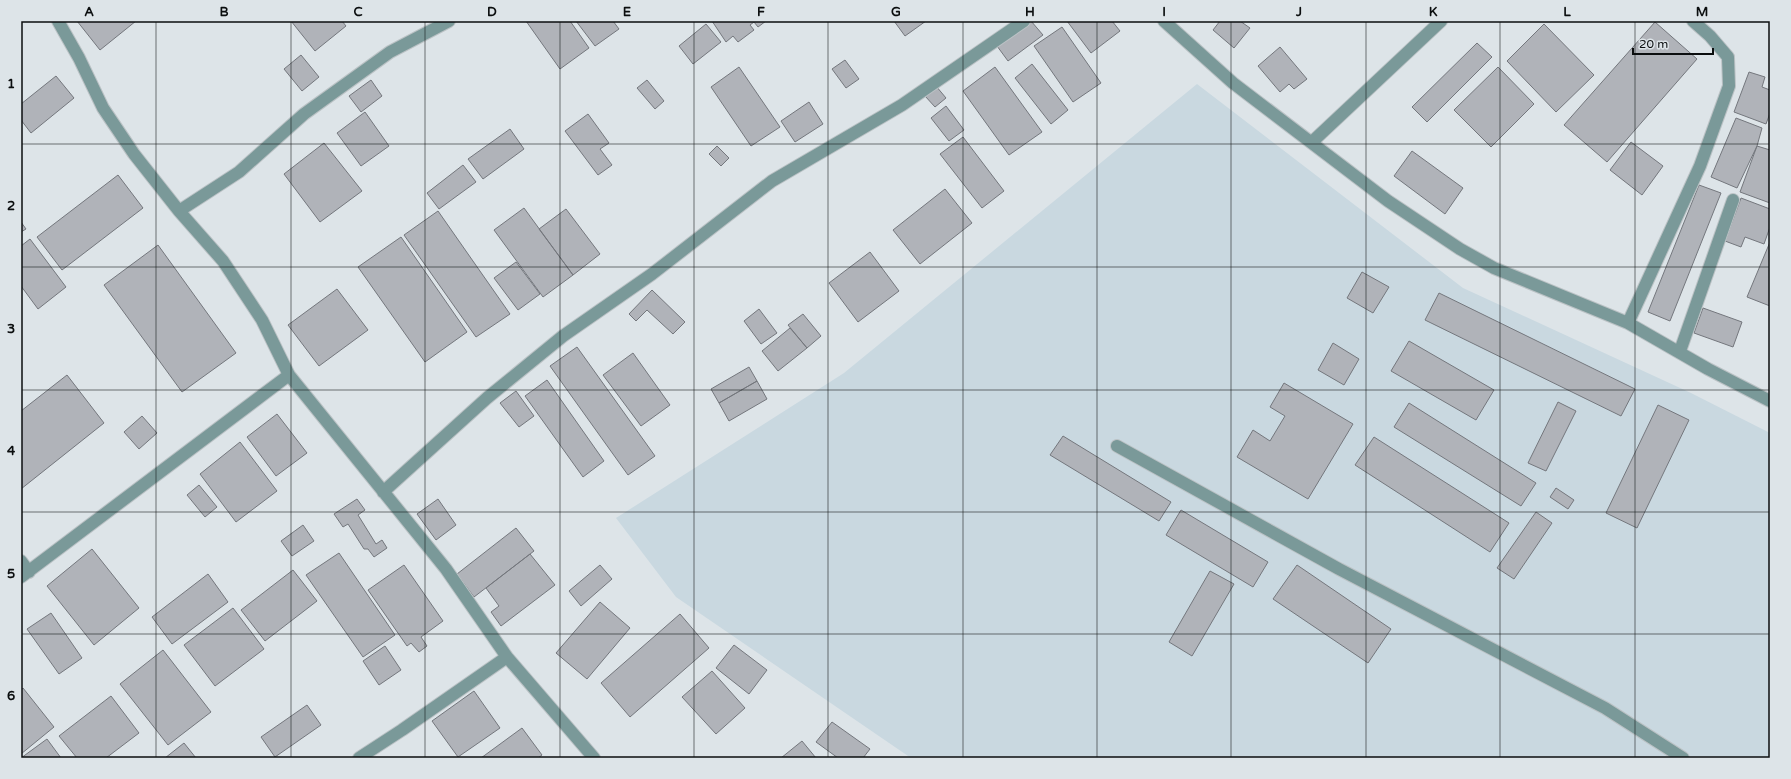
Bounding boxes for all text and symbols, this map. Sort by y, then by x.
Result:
text: A [84,4,94,20]
text: B [219,4,229,20]
text: C [353,4,363,20]
text: D [487,4,497,20]
text: E [623,4,631,20]
text: F [757,4,765,20]
text: G [891,4,901,20]
text: H [1025,4,1035,20]
text: I [1162,4,1166,20]
text: J [1295,4,1302,20]
text: K [1429,4,1438,20]
text: L [1563,4,1571,20]
text: M [1696,4,1708,20]
scale bar [1633,30,1713,56]
text: 20 m [1639,37,1668,51]
text: 1 [7,76,15,92]
text: 2 [7,198,15,214]
text: 3 [7,321,15,337]
text: 4 [7,443,16,459]
text: 5 [7,566,15,582]
text: 6 [7,688,15,704]

